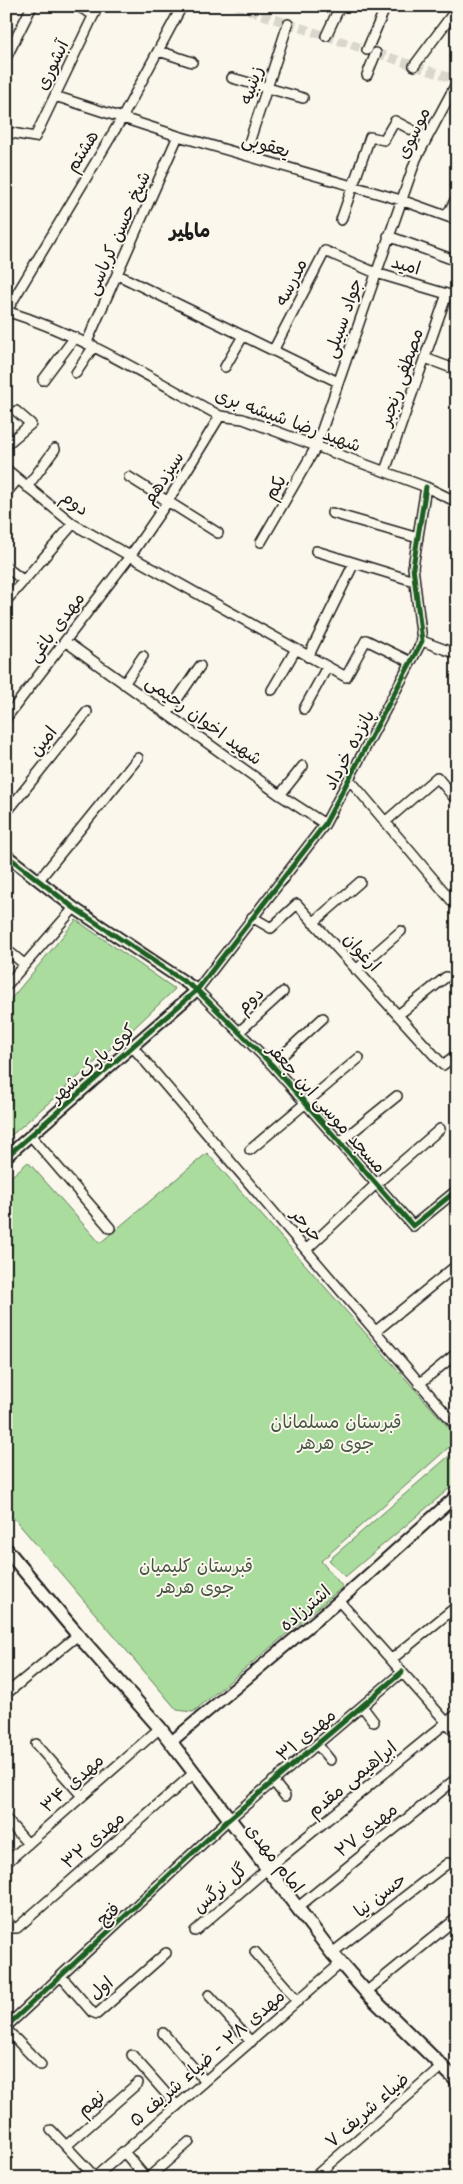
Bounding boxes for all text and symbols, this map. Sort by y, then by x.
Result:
street label: آبشوری [27,33,75,94]
street label: زینبیه [231,62,268,107]
street label: موسوی [388,102,436,163]
street label: هشتم [57,124,106,178]
street label: یعقوبی [239,124,294,163]
street label: شیخ حسن کرباسی [77,166,156,299]
district label: مالمیر [168,215,210,243]
street label: امید [389,247,424,281]
street label: مدرسه [266,253,313,310]
street label: جواد سبیلی [315,274,368,361]
street label: مصطفی رنجبر [370,324,429,431]
street label: شهید رضا شیشه بری [212,380,365,458]
street label: سیزدهم [134,445,191,511]
street label: یکم [256,468,294,505]
street label: دوم [55,482,96,523]
street label: مهدی باغی [19,585,90,667]
street label: شهید اخوان رحیمی [141,667,269,770]
street label: پانزده خرداد [315,704,380,794]
street label: امین [21,719,62,761]
street label: ارغوان [338,925,388,977]
street label: دوم [229,979,270,1020]
street label: کوی پارک شهر [42,1016,141,1109]
street label: مسجد موسی ابن جعفر [261,1034,394,1178]
street label: حرحر [285,1200,331,1247]
park label: قبرستان مسلمانان جوی هرهر [271,1407,401,1455]
park label: قبرستان کلیمیان جوی هرهر [139,1551,253,1599]
street label: اشترزاده [272,1577,336,1637]
street label: مهدی ۳۱ [269,1701,341,1767]
street label: ابراهیمی مقدم [300,1733,403,1824]
street label: مهدی ۳۴ [33,1746,109,1818]
street label: مهدی ۲۷ [328,1795,402,1863]
street label: مهدی ۳۲ [54,1804,130,1874]
street label: امام مهدی [239,1816,312,1899]
street label: گل نرگس [186,1855,253,1918]
street label: حسن نیا [347,1865,411,1923]
street label: فتح [89,1895,125,1931]
street label: اول [82,1969,118,2005]
street label: مهدی ۲۸ - ضیاء شریف ۵ [122,1982,290,2132]
street label: ضیاء شریف ۷ [318,2065,414,2153]
street label: نهم [70,2082,111,2123]

